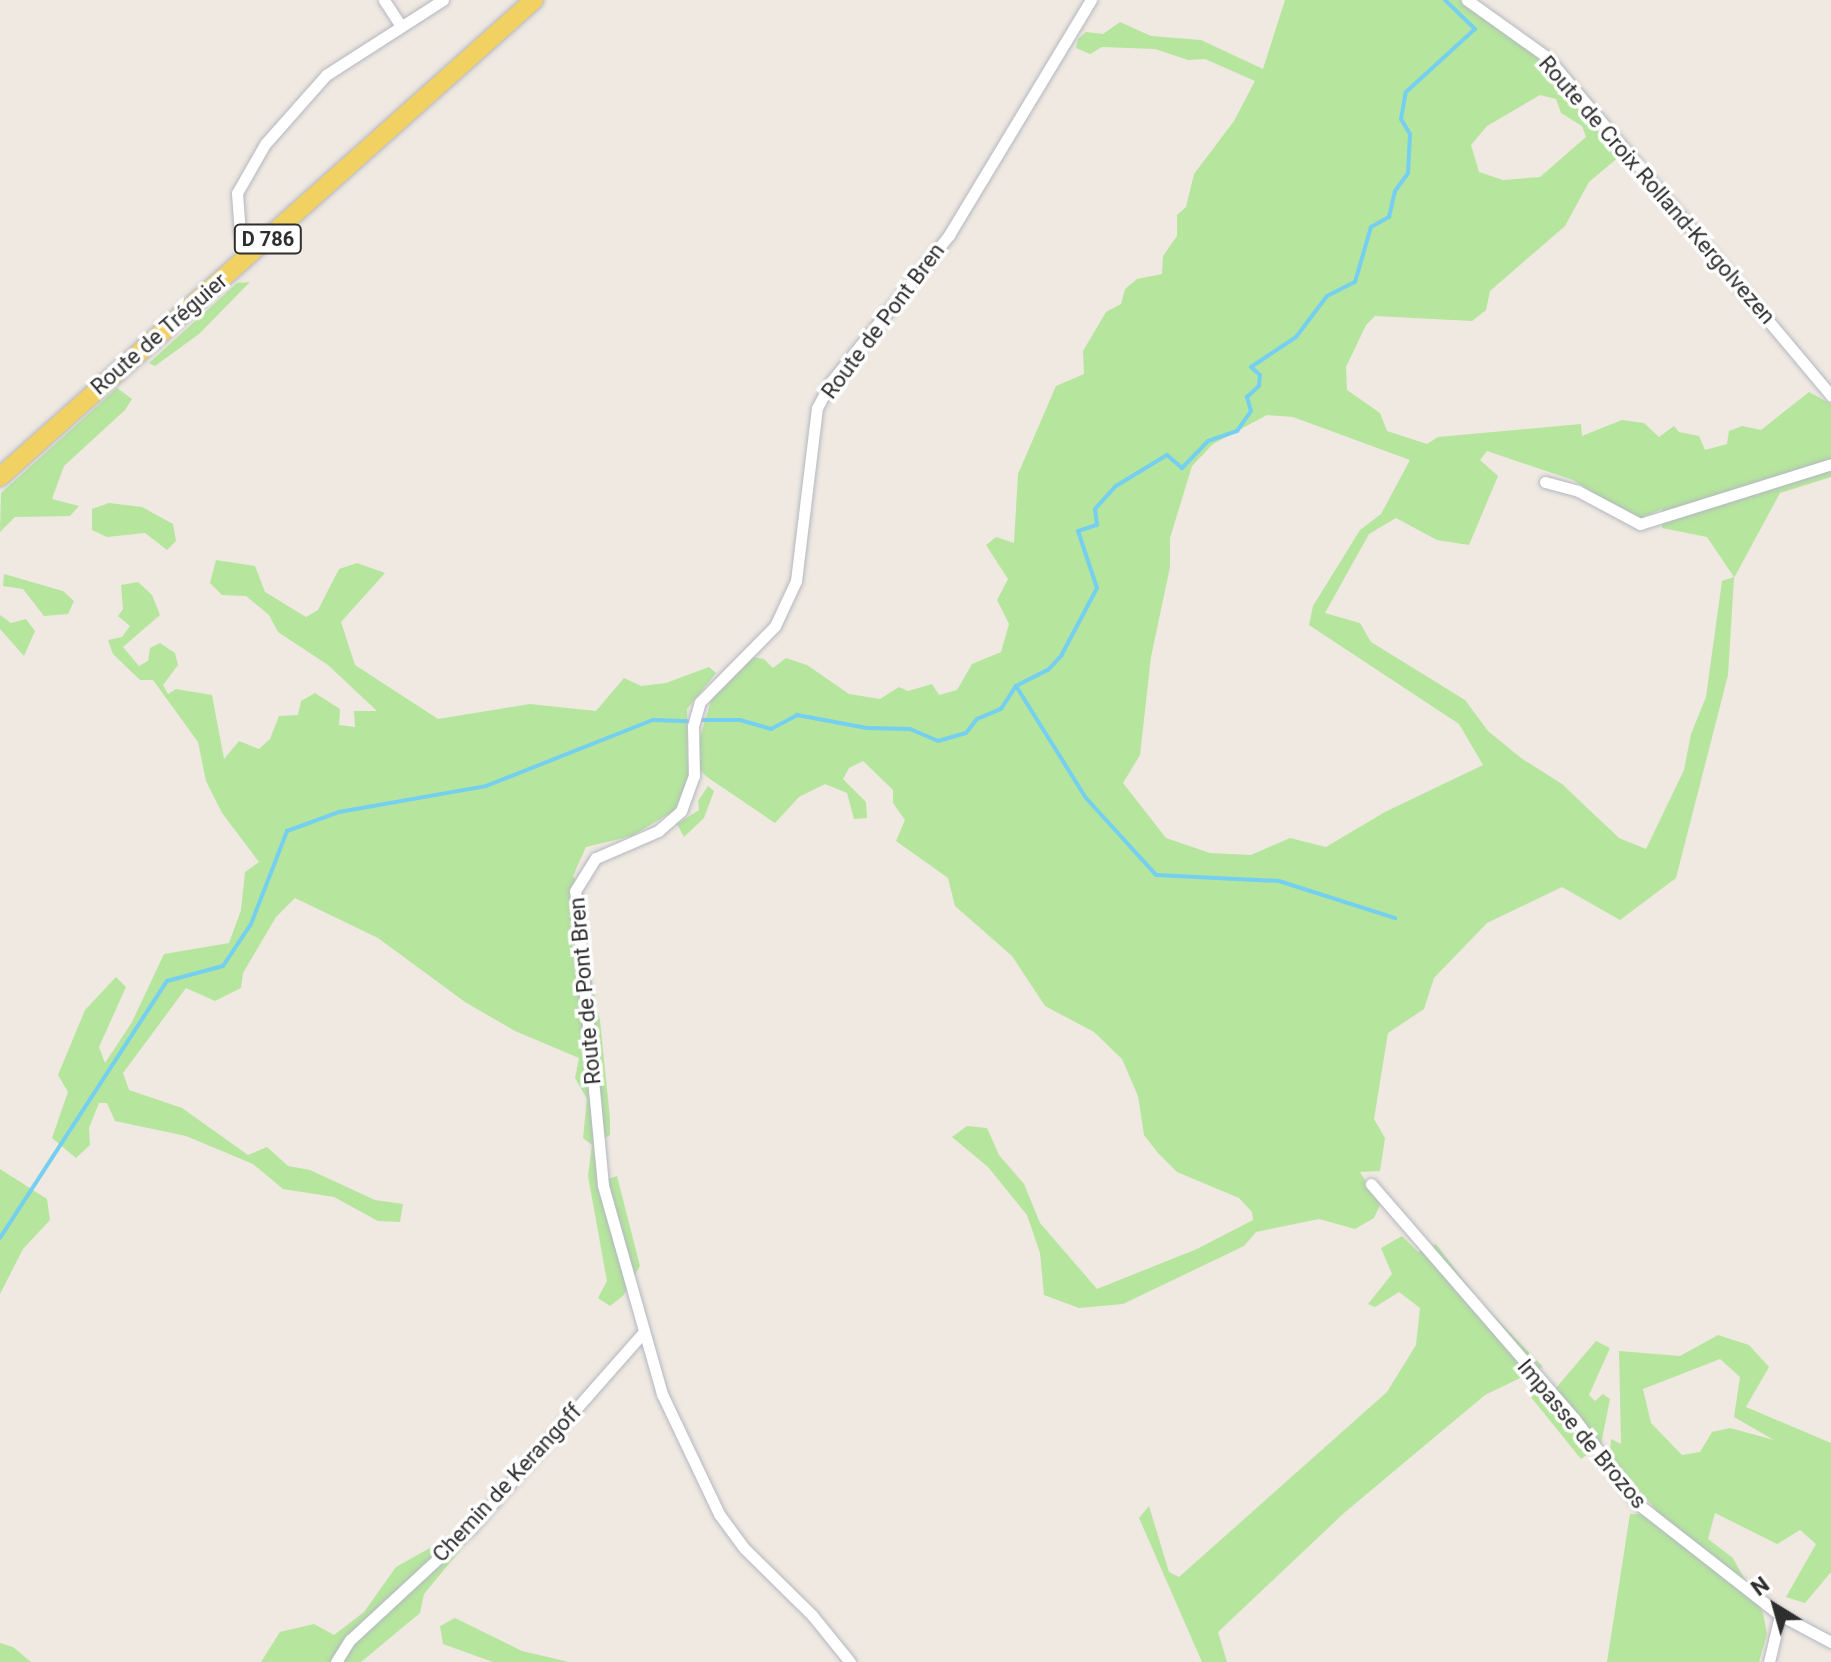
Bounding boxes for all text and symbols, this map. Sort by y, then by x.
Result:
street label: Route de Croix Rolland-Kergolvezen [1533,50,1781,330]
road number: D 786 [232,223,304,255]
street label: Route de Pont Bren [816,238,950,404]
street label: Route de Tréguier [85,268,233,400]
street label: Route de Pont Bren [564,896,606,1086]
street label: Impasse de Brozos [1512,1354,1652,1514]
street label: Chemin de Kerangoff [427,1399,587,1567]
north arrow [1735,1566,1815,1646]
text: N [1747,1572,1774,1601]

